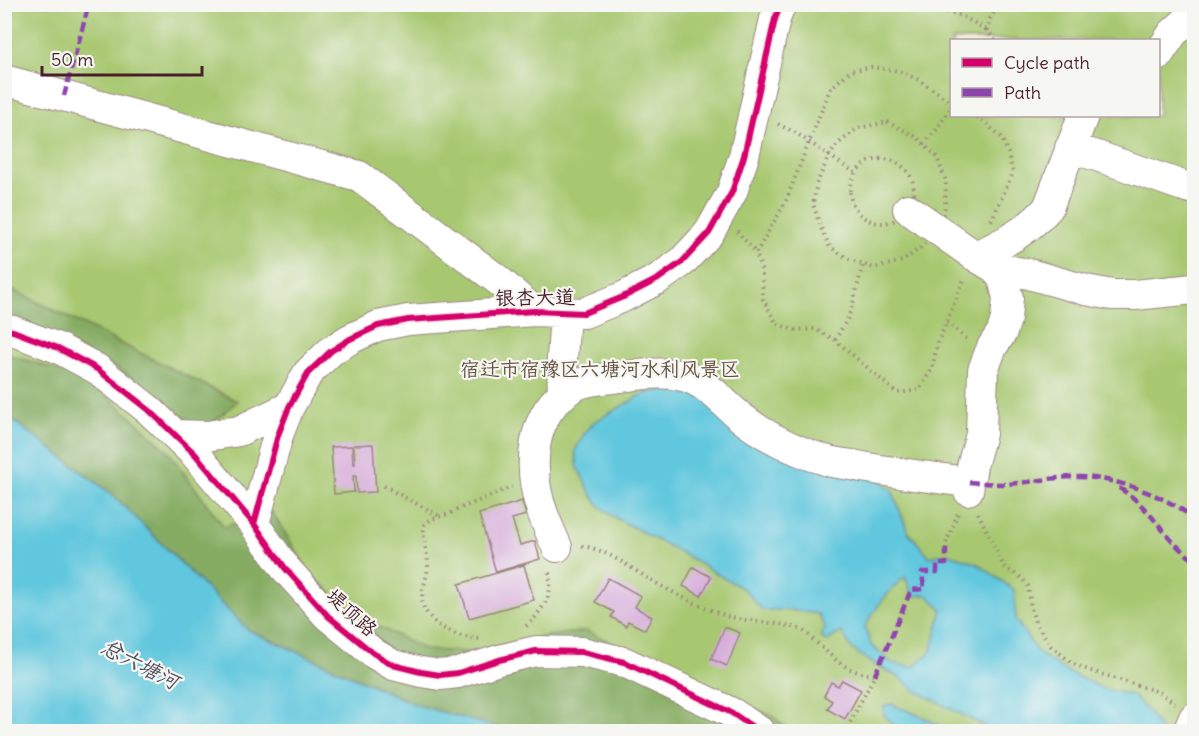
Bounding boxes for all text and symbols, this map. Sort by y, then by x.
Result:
scale bar [42,39,202,77]
legend [950,39,1160,117]
text: 50 m [51,48,93,71]
text: Cycle path [1004,51,1090,74]
text: Path [1004,81,1041,104]
street label: 银杏大道 [495,284,575,310]
park label: 宿迁市宿豫区六塘河水利风景区 [460,356,740,381]
street label: 堤顶路 [321,583,383,642]
water label: 总六塘河 [96,633,186,696]

